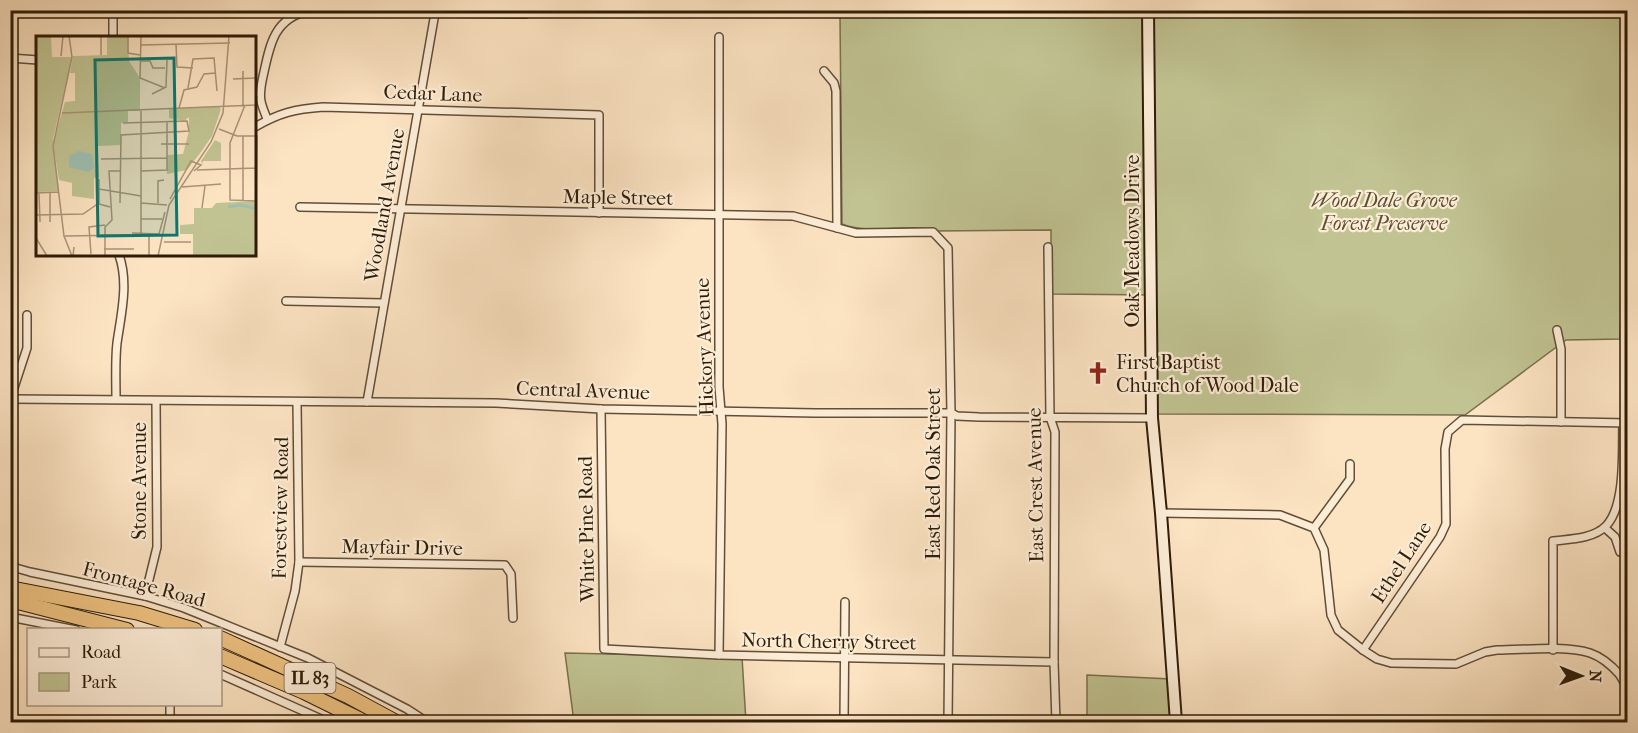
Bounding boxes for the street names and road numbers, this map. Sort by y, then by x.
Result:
street label: Cedar Lane [383,80,483,107]
street label: Woodland Avenue [359,126,409,285]
street label: Oak Meadows Drive [1121,154,1144,327]
street label: Maple Street [563,185,673,210]
street label: Hickory Avenue [691,277,718,416]
street label: Central Avenue [516,377,650,404]
street label: East Red Oak Street [922,388,945,560]
street label: East Crest Avenue [1023,407,1048,563]
street label: Stone Avenue [128,422,151,540]
street label: Forestview Road [268,435,293,580]
street label: White Pine Road [574,455,599,603]
street label: Ethel Lane [1366,517,1436,607]
street label: Mayfair Drive [341,535,463,560]
street label: Frontage Road [80,557,209,612]
street label: North Cherry Street [741,628,917,655]
road number: IL 83 [284,663,336,693]

